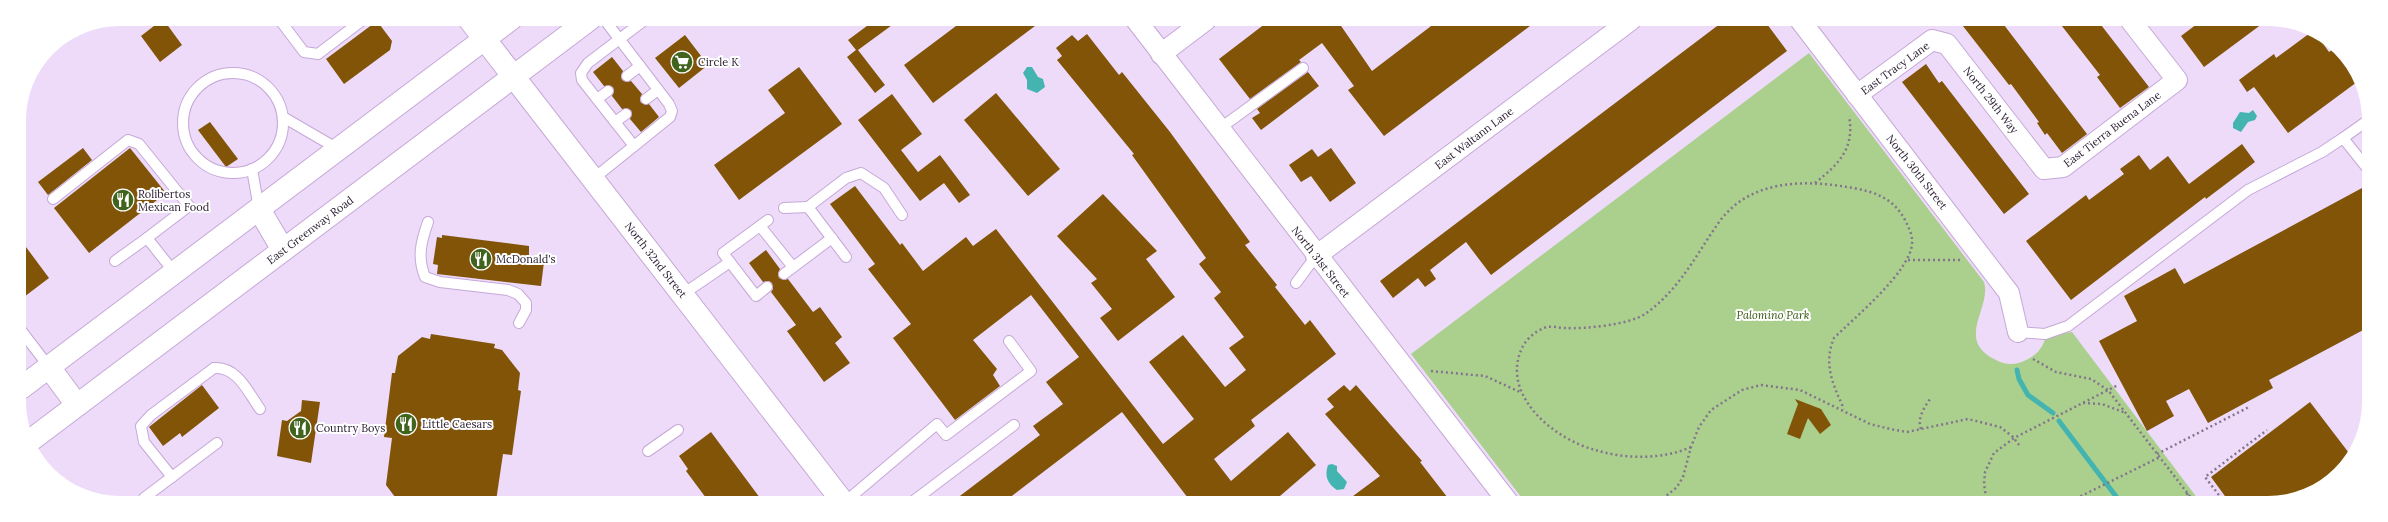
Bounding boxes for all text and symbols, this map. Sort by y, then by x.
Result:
street label: East Tracy Lane [1858,38,1932,98]
supermarket icon: Circle K [669,49,695,75]
place label: Circle K [698,55,739,69]
street label: North 29th Way [1960,64,2022,136]
street label: East Tierra Buena Lane [2061,88,2163,170]
street label: East Waltann Lane [1432,104,1516,172]
street label: North 30th Street [1883,132,1951,213]
restaurant icon: Rolibertos Mexican Food [110,187,136,213]
place label: Rolibertos Mexican Food [138,187,210,214]
street label: East Greenway Road [264,193,356,267]
street label: North 32nd Street [622,219,690,301]
street label: North 31st Street [1289,223,1354,301]
restaurant icon: McDonald's [468,246,494,272]
place label: McDonald's [496,252,556,266]
park label: Palomino Park [1737,308,1810,322]
restaurant icon: Little Caesars [393,411,419,437]
restaurant icon: Country Boys [287,415,313,441]
place label: Little Caesars [422,417,492,431]
place label: Country Boys [316,421,385,435]

